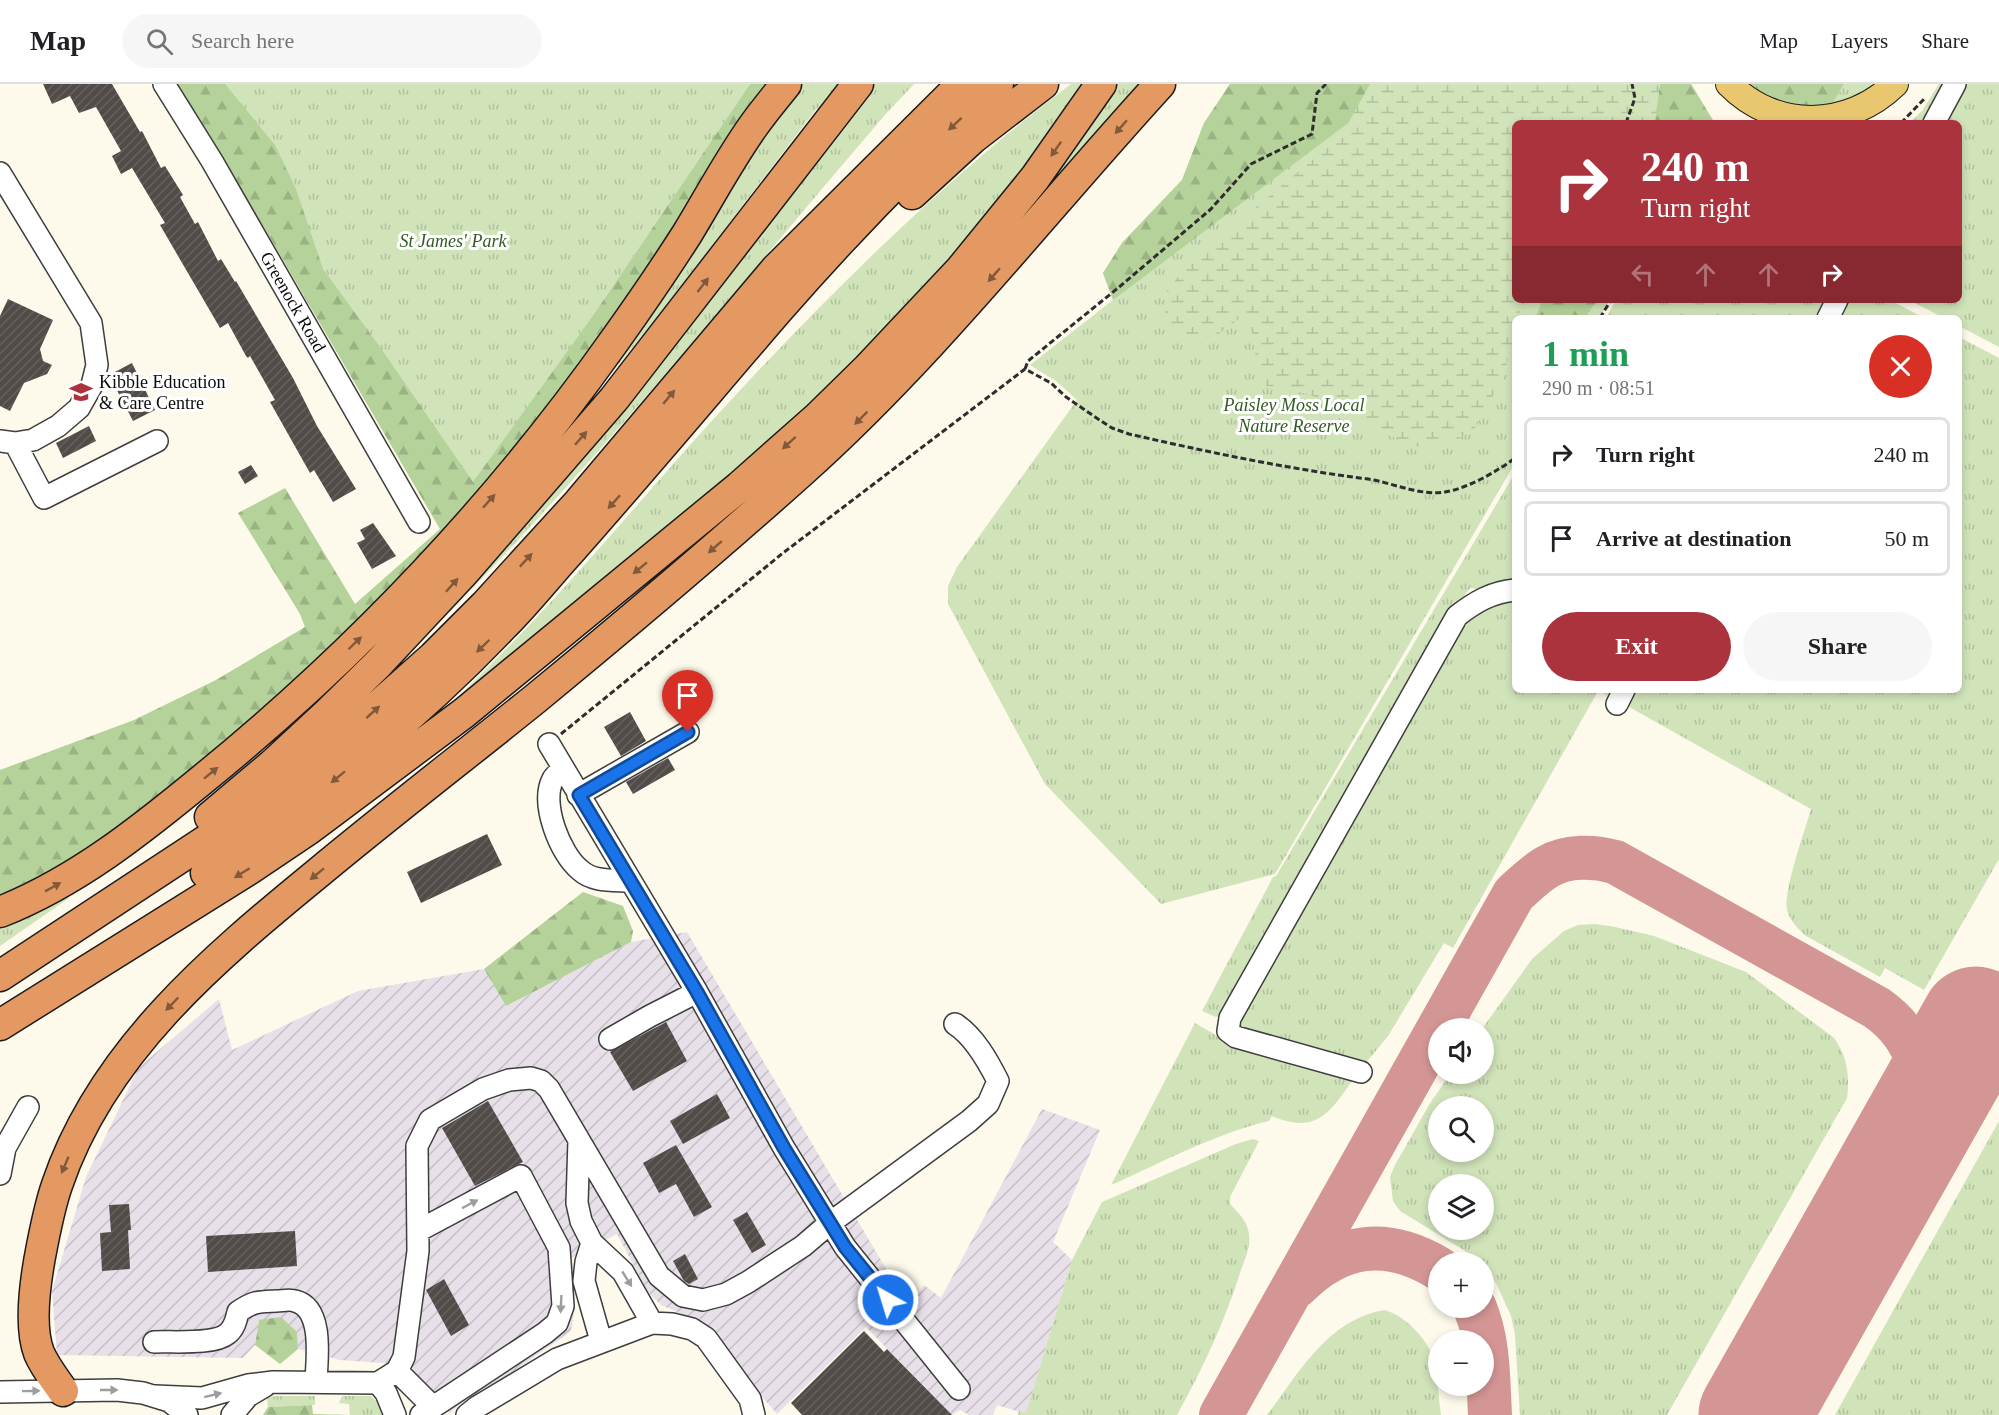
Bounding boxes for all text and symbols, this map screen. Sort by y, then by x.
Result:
search box [122,14,542,68]
text: Map [30,25,86,56]
icon: search [143,25,176,58]
text: Search here [191,28,294,53]
text: Map [1760,29,1798,53]
text: Layers [1831,29,1888,53]
text: Share [1921,29,1969,53]
one-way arrow [948,117,963,131]
one-way arrow [1115,119,1128,134]
one-way arrow [1051,141,1062,157]
icon: right [1542,144,1620,222]
text: 240 m [1641,144,1750,190]
text: Turn right [1641,193,1750,223]
park label: St James' Park [400,231,507,251]
street label: Greenock Road [256,248,330,356]
icon: left [1626,258,1659,291]
icon: ahead [1689,258,1722,291]
icon: ahead [1752,258,1785,291]
icon: right [1815,258,1848,291]
one-way arrow [987,267,1000,283]
one-way arrow [696,278,708,293]
text: 1 min [1542,334,1629,374]
button: close [1869,335,1932,398]
place label: Kibble Education & Care Centre [99,372,225,413]
text: 290 m · 08:51 [1542,377,1655,399]
school or university icon: Kibble Education & Care Centre [68,379,94,405]
one-way arrow [663,389,675,404]
park label: Paisley Moss Local Nature Reserve [1223,395,1365,436]
one-way arrow [854,410,868,424]
one-way arrow [574,431,587,446]
one-way arrow [782,436,797,449]
icon: right [1545,438,1578,471]
text: Turn right [1596,442,1695,467]
text: 240 m [1873,442,1929,467]
one-way arrow [482,494,495,509]
one-way arrow [608,494,621,509]
icon: arrive [1545,522,1578,555]
text: Arrive at destination [1596,526,1792,551]
text: 50 m [1884,526,1929,551]
one-way arrow [708,540,723,553]
one-way arrow [519,553,533,567]
one-way arrow [632,562,648,575]
one-way arrow [445,578,459,592]
button: Exit [1542,612,1731,681]
button: Share [1743,612,1932,681]
one-way arrow [348,636,362,650]
one-way arrow [476,639,490,653]
pin [662,670,713,732]
icon: arrive [671,679,704,712]
one-way arrow [365,706,380,719]
one-way arrow [203,767,219,780]
one-way arrow [330,770,345,782]
one-way arrow [309,867,325,880]
one-way arrow [234,868,251,879]
one-way arrow [44,882,61,892]
one-way arrow [165,996,179,1011]
map controls [1428,1018,1494,1396]
button: sound [1428,1018,1494,1084]
button: search [1428,1096,1494,1162]
one-way arrow [60,1156,69,1174]
button: layers [1428,1174,1494,1240]
one-way arrow [461,1199,479,1209]
button: + [1428,1252,1494,1318]
position arrow [856,1268,920,1332]
one-way arrow [621,1271,632,1287]
one-way arrow [557,1294,566,1313]
button: − [1428,1330,1494,1396]
one-way arrow [100,1385,119,1395]
one-way arrow [22,1387,41,1396]
one-way arrow [204,1390,222,1400]

